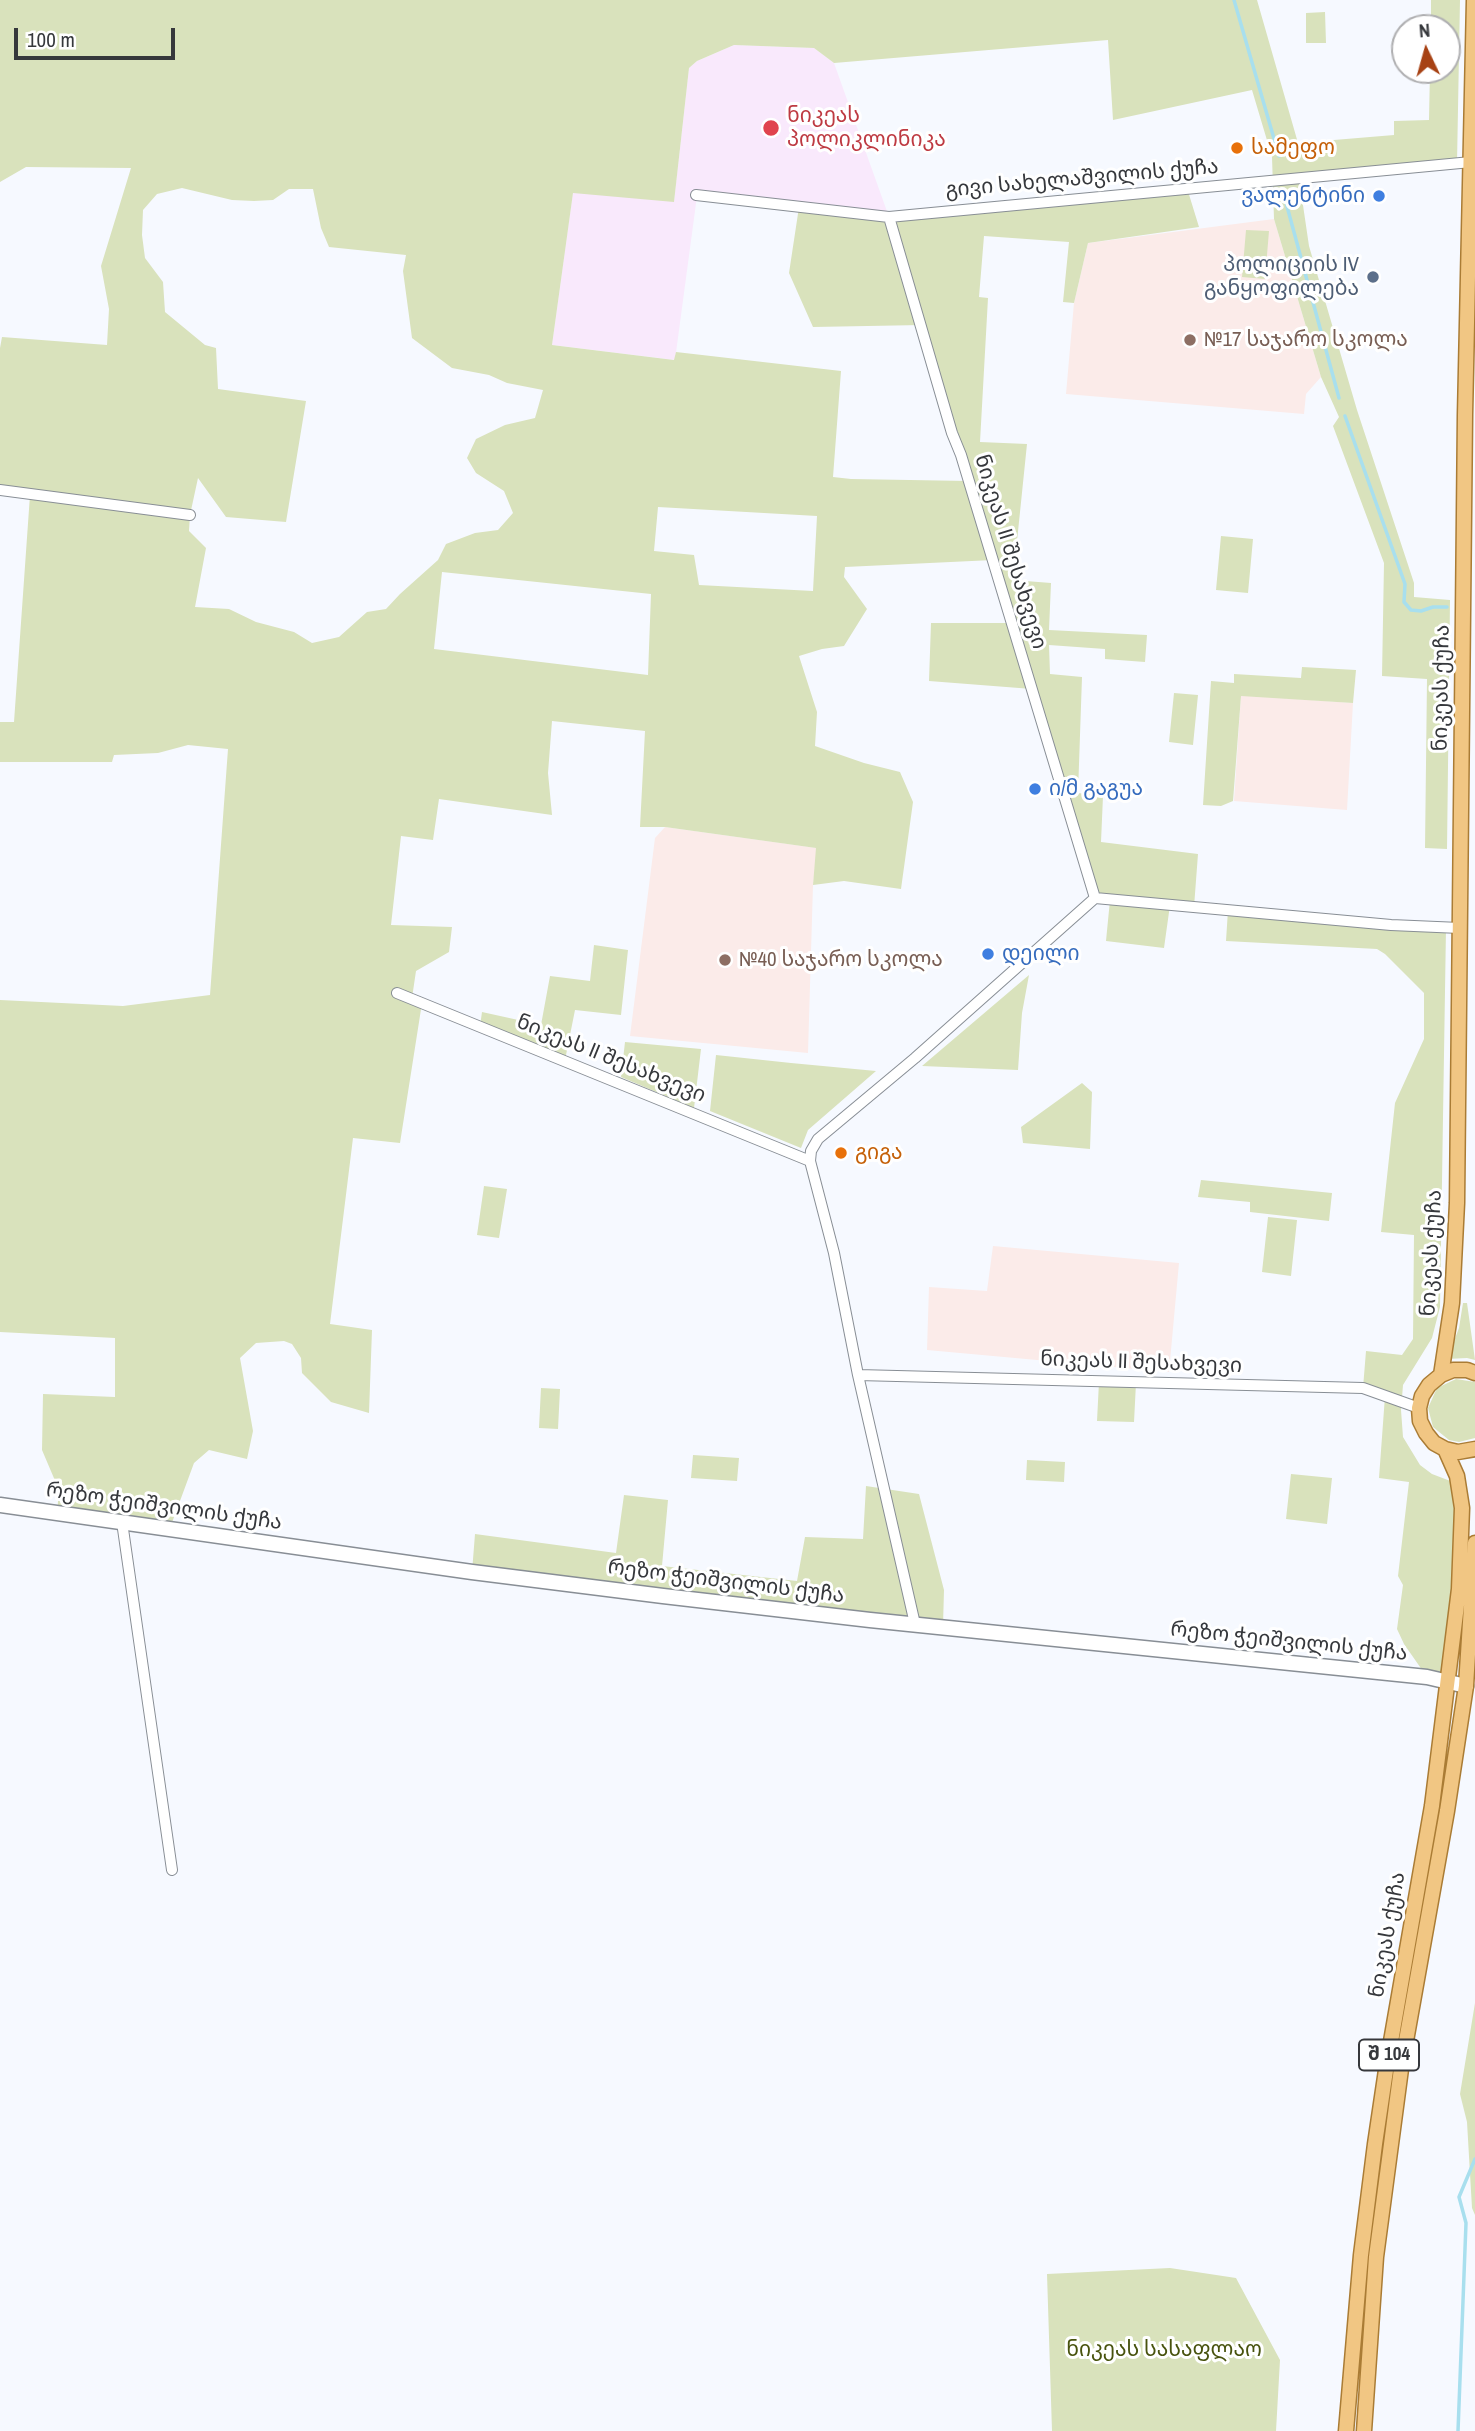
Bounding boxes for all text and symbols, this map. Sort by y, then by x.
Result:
scale bar [18,14,178,58]
north arrow [1391,14,1461,84]
text: N [1418,17,1431,44]
text: 100 m [27,25,75,54]
place label: ნიკეას პოლიკლინიკა [787,103,946,153]
marker: ნიკეას პოლიკლინიკა [761,118,781,138]
place label: სამეფო [1251,135,1335,161]
marker: სამეფო [1229,140,1245,156]
street label: გივი სახელაშვილის ქუჩა [944,155,1220,203]
place label: ვალენტინი [1241,183,1365,209]
marker: ვალენტინი [1371,188,1387,204]
place label: პოლიციის IV განყოფილება [1204,252,1359,302]
marker: პოლიციის IV განყოფილება [1365,269,1381,285]
place label: №17 საჯარო სკოლა [1204,327,1408,353]
marker: №17 საჯარო სკოლა [1182,332,1198,348]
street label: ნიკეას II შესახვევი [968,452,1052,652]
street label: ნიკეას ქუჩა [1428,624,1456,752]
place label: ი/მ გაგუა [1049,776,1143,802]
marker: ი/მ გაგუა [1027,781,1043,797]
place label: დეილი [1002,941,1080,967]
marker: დეილი [980,946,996,962]
place label: №40 საჯარო სკოლა [739,947,943,973]
marker: №40 საჯარო სკოლა [717,952,733,968]
street label: ნიკეას II შესახვევი [513,1009,709,1109]
place label: გიგა [855,1140,903,1166]
marker: გიგა [833,1145,849,1161]
street label: ნიკეას ქუჩა [1416,1189,1448,1317]
street label: ნიკეას II შესახვევი [1040,1347,1242,1379]
street label: რეზო ჭეიშვილის ქუჩა [44,1478,284,1536]
street label: რეზო ჭეიშვილის ქუჩა [606,1555,846,1609]
street label: რეზო ჭეიშვილის ქუჩა [1169,1617,1409,1667]
street label: ნიკეას ქუჩა [1365,1870,1411,2000]
road number: შ 104 [1359,2039,1419,2070]
park label: ნიკეას სასაფლაო [1066,2337,1262,2363]

